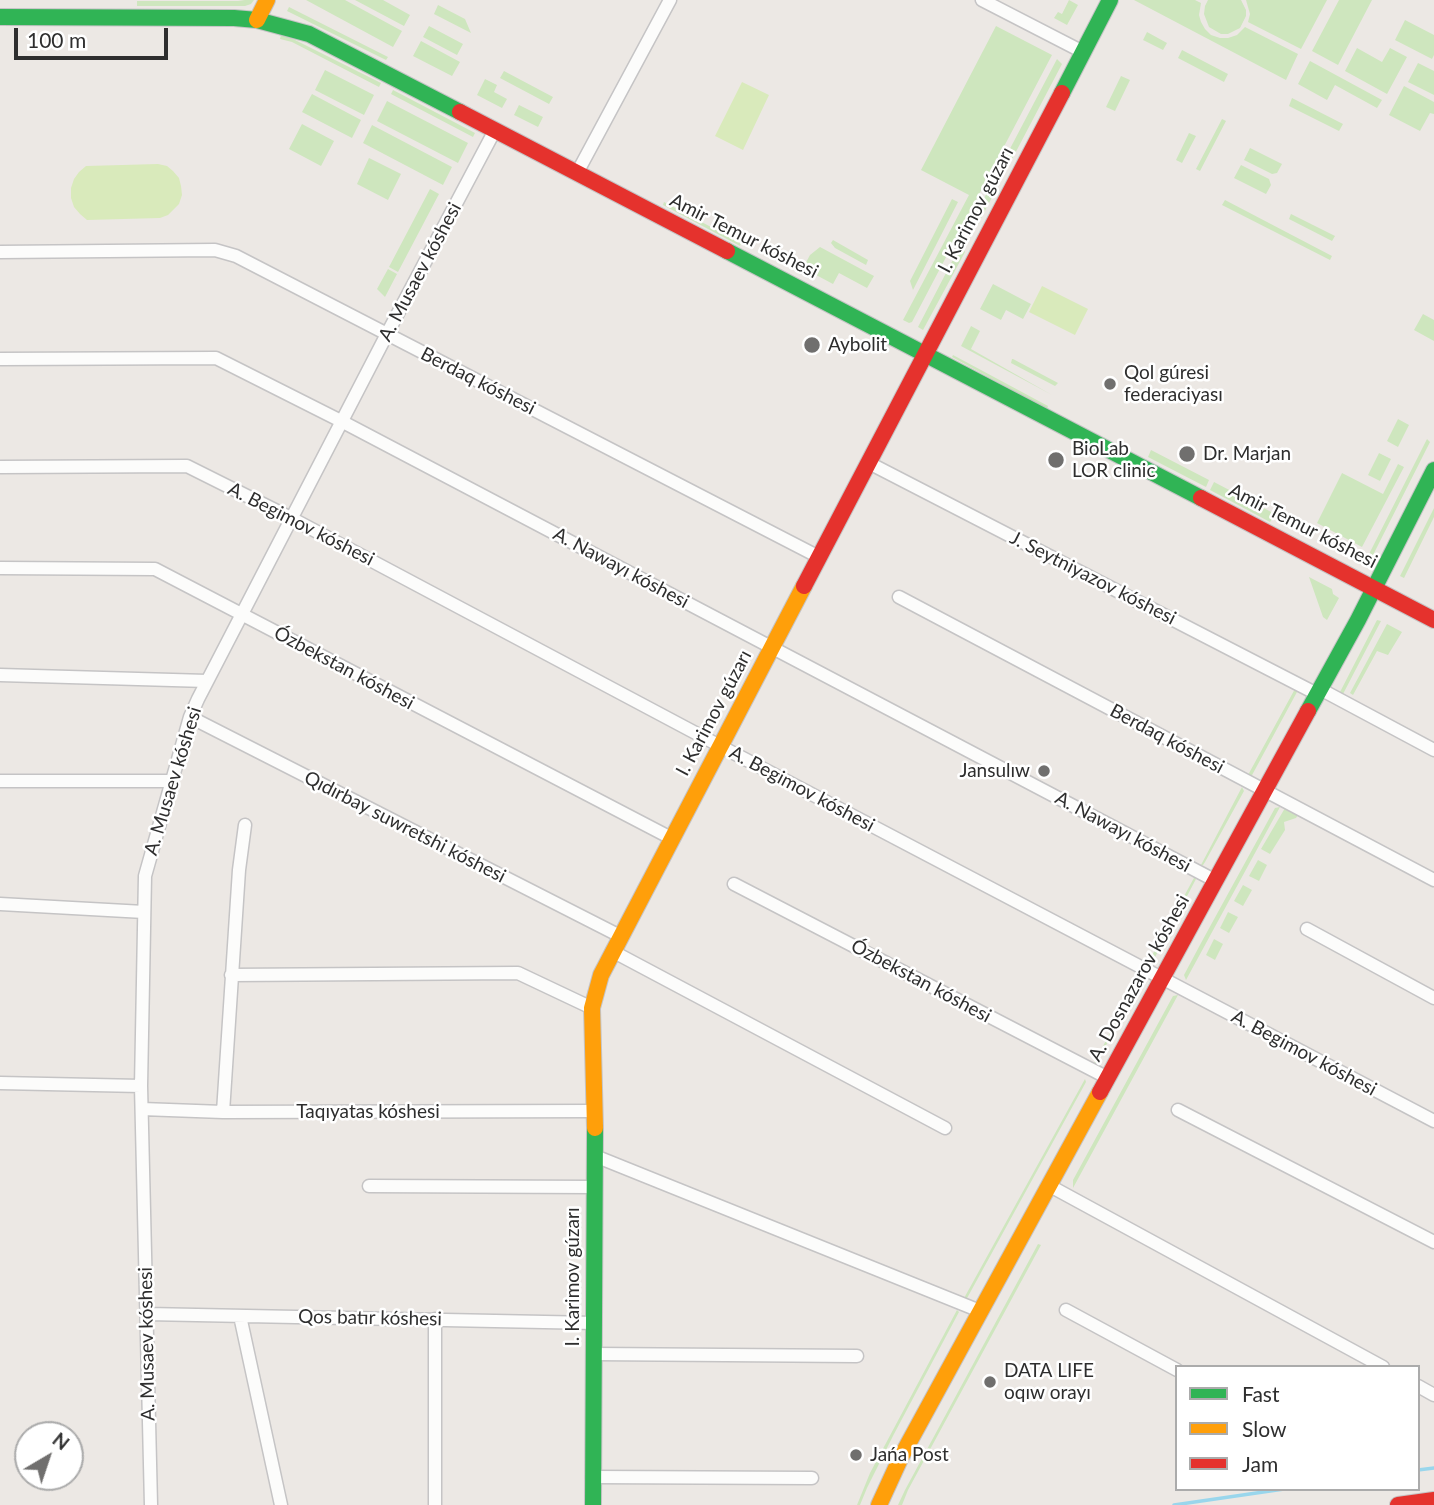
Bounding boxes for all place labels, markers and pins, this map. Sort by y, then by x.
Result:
place label: Aybolit [828,334,887,356]
marker: Aybolit [802,335,822,355]
place label: Qol gúresi federaciyası [1124,362,1223,406]
marker: Qol gúresi federaciyası [1102,376,1118,392]
place label: BioLab LOR clinic [1072,438,1155,482]
place label: Dr. Marjan [1203,443,1291,465]
marker: Dr. Marjan [1177,444,1197,464]
marker: BioLab LOR clinic [1046,450,1066,470]
place label: Jansulıw [960,760,1030,782]
marker: Jansulıw [1036,763,1052,779]
place label: DATA LIFE oqıw orayı [1004,1360,1094,1404]
marker: DATA LIFE oqıw orayı [982,1374,998,1390]
place label: Jańa Post [870,1444,949,1466]
marker: Jańa Post [848,1447,864,1463]

